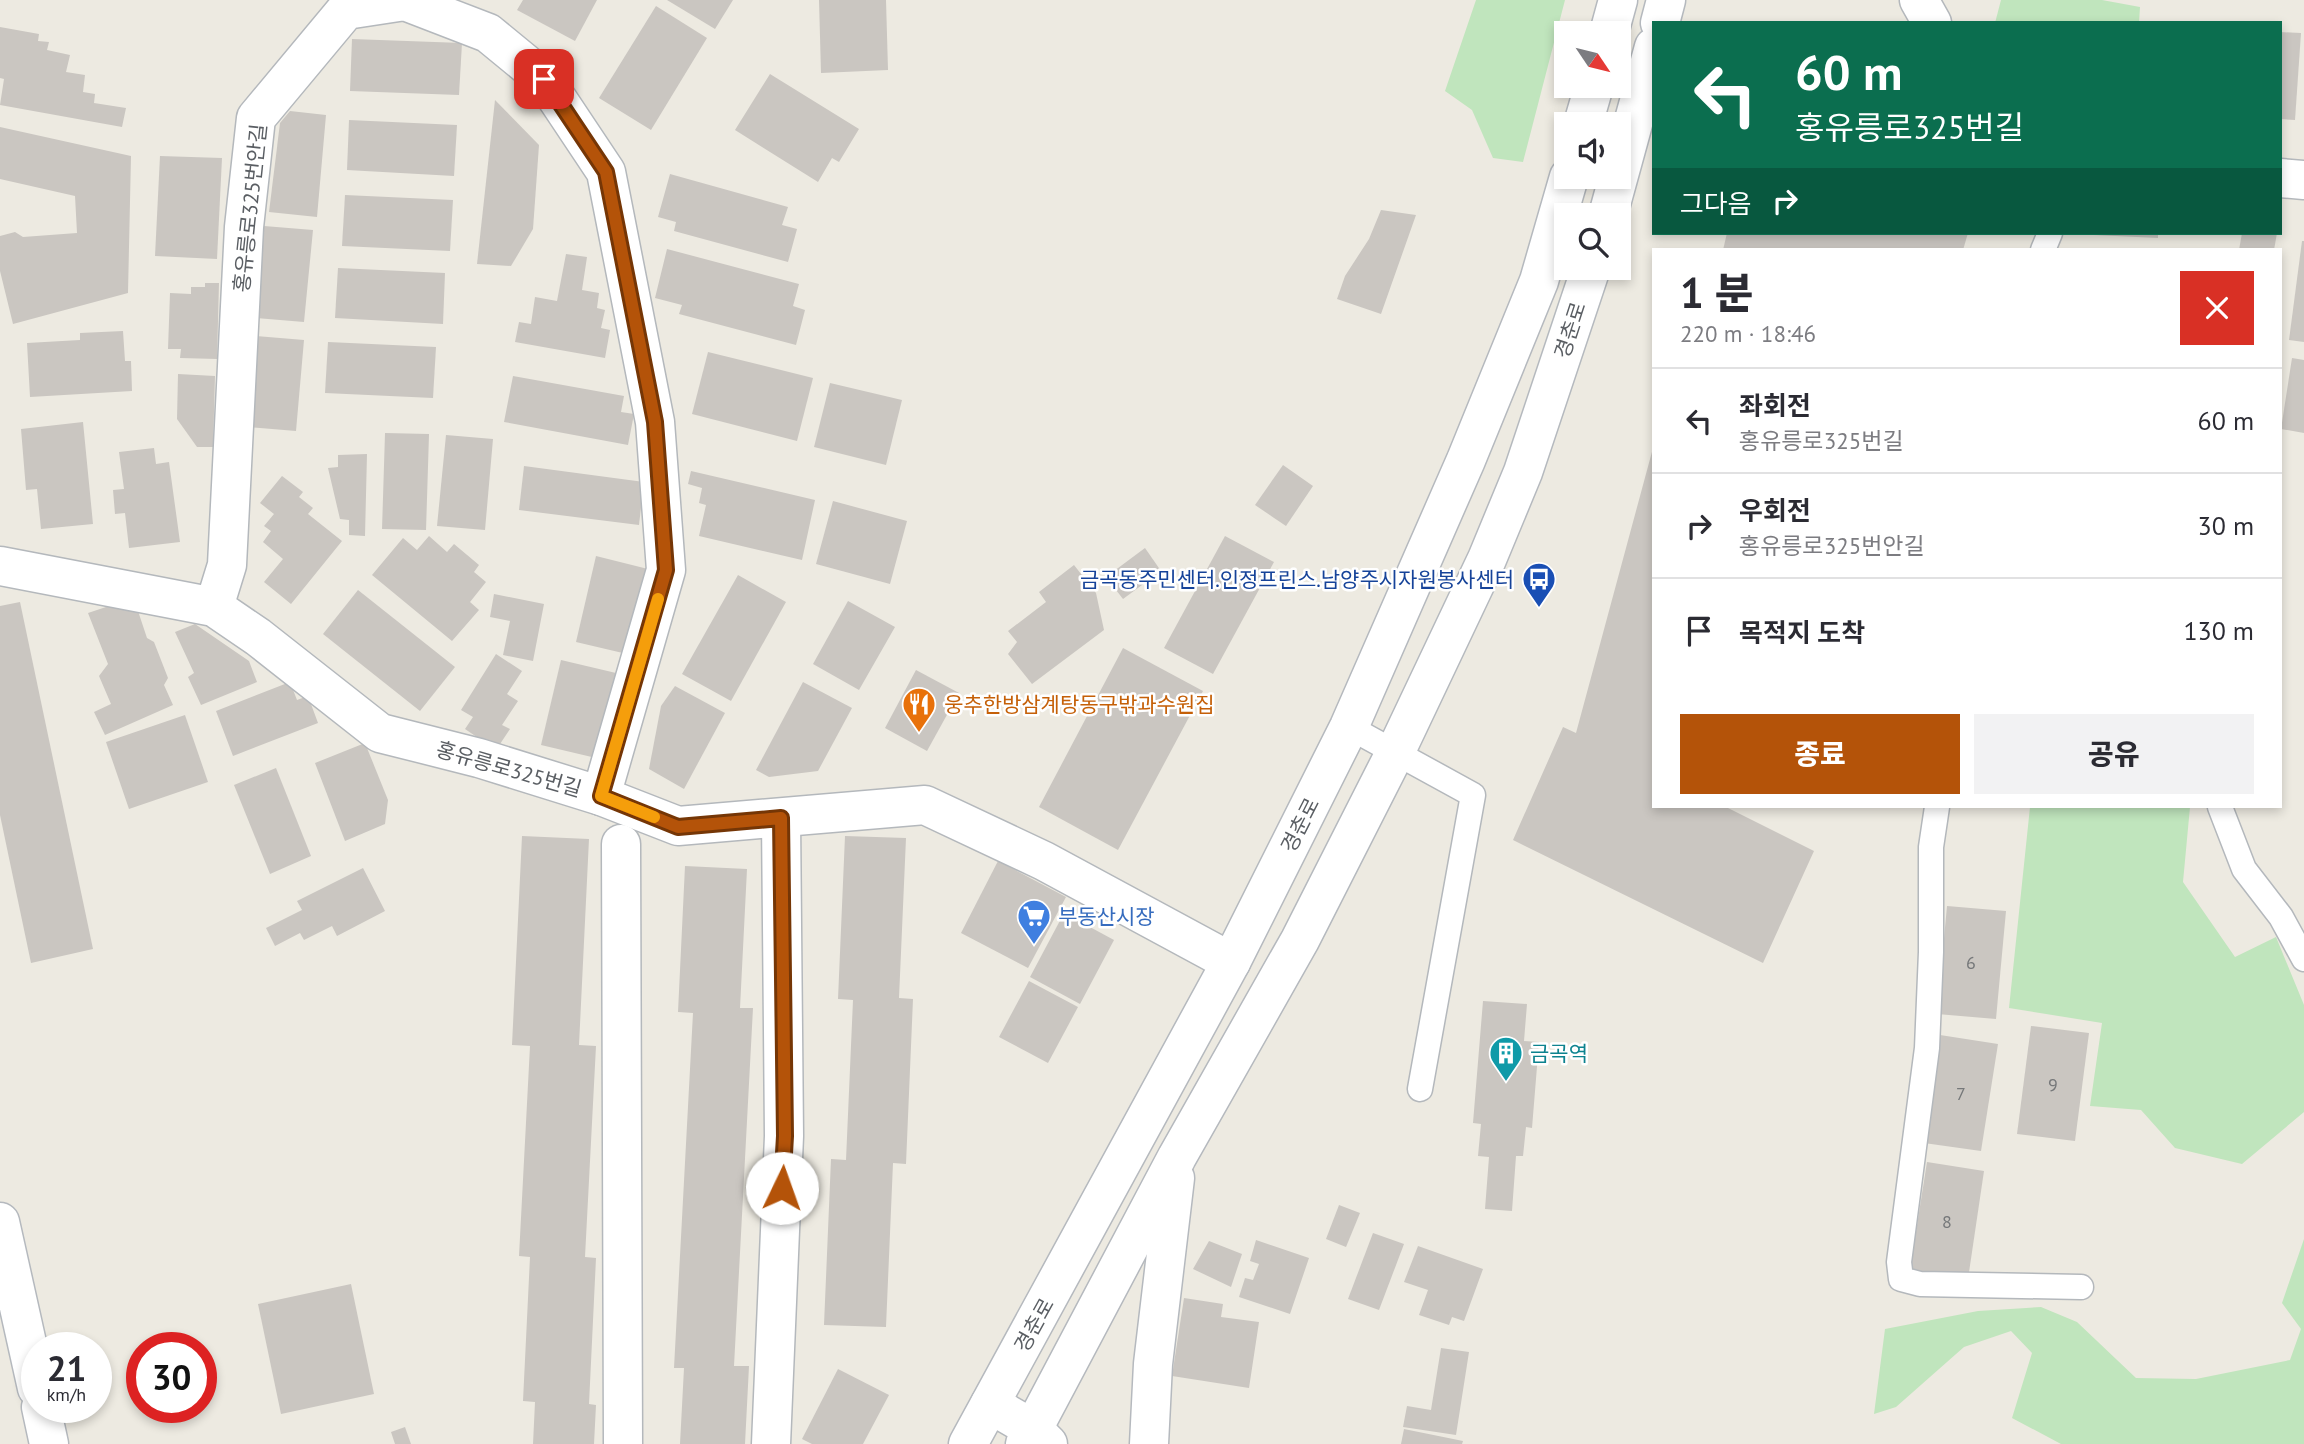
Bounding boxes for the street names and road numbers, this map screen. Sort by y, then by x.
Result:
street label: 홍유릉로325번안길 [228,122,272,294]
street label: 경춘로 [1548,298,1592,362]
street label: 홍유릉로325번길 [433,735,585,803]
street label: 경춘로 [1275,793,1325,857]
street label: 경춘로 [1008,1293,1060,1357]

